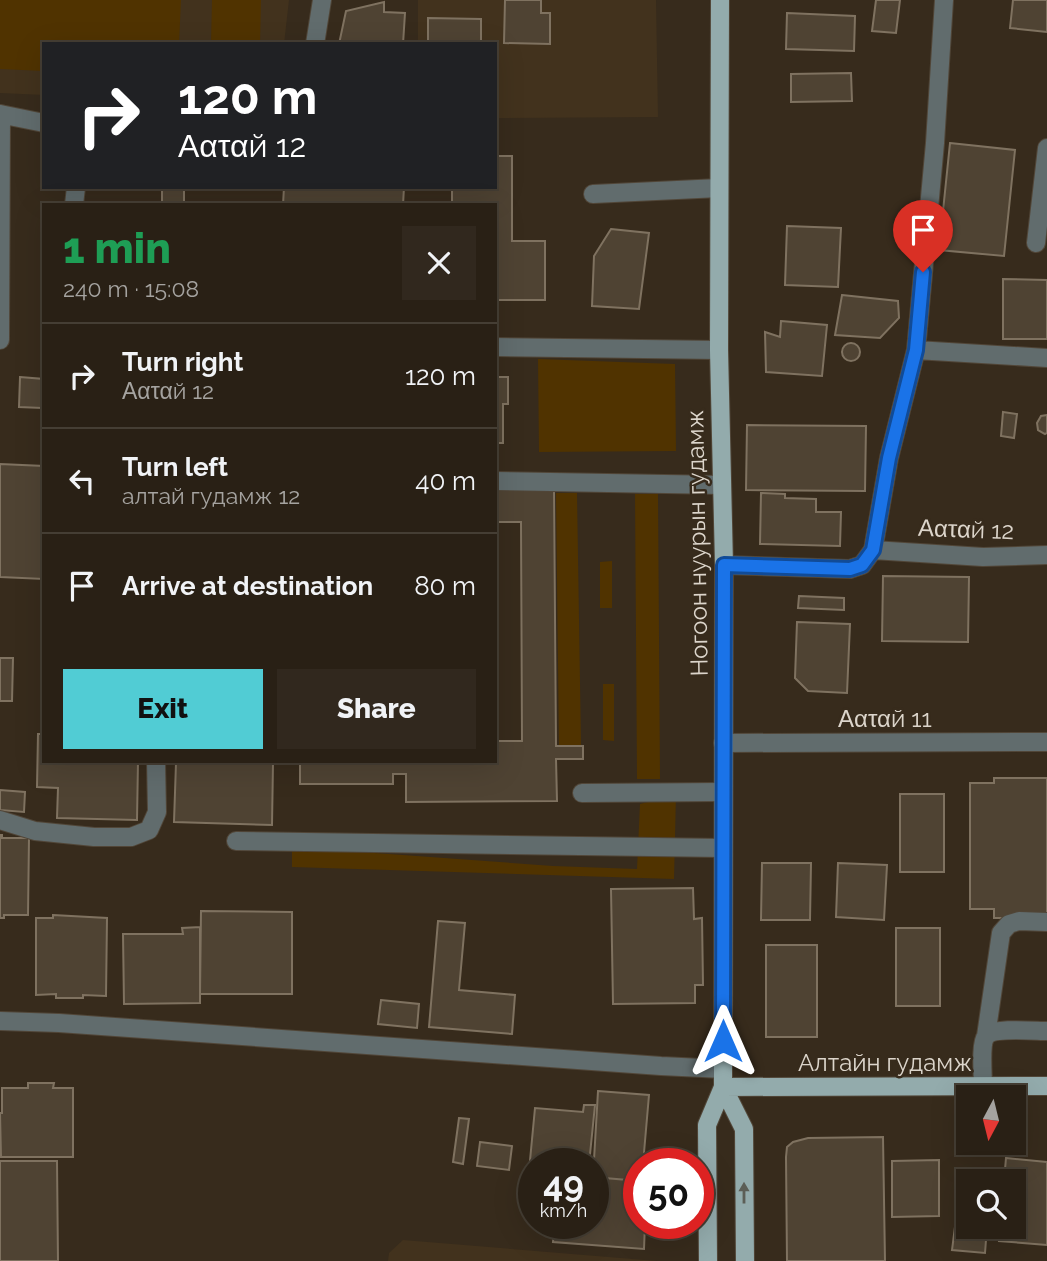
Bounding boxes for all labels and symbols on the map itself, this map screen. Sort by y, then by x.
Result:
pin [893,200,953,272]
street label: Ногоон нуурын гудамж [680,409,714,677]
street label: Ααταй 12 [917,513,1015,545]
street label: Ααταй 11 [838,704,932,733]
position arrow [686,1004,760,1078]
street label: Алтайн гудамж [798,1048,972,1077]
north arrow [956,1085,1026,1155]
speed limit sign: 50 [623,1148,714,1239]
one-way arrow [738,1182,750,1204]

